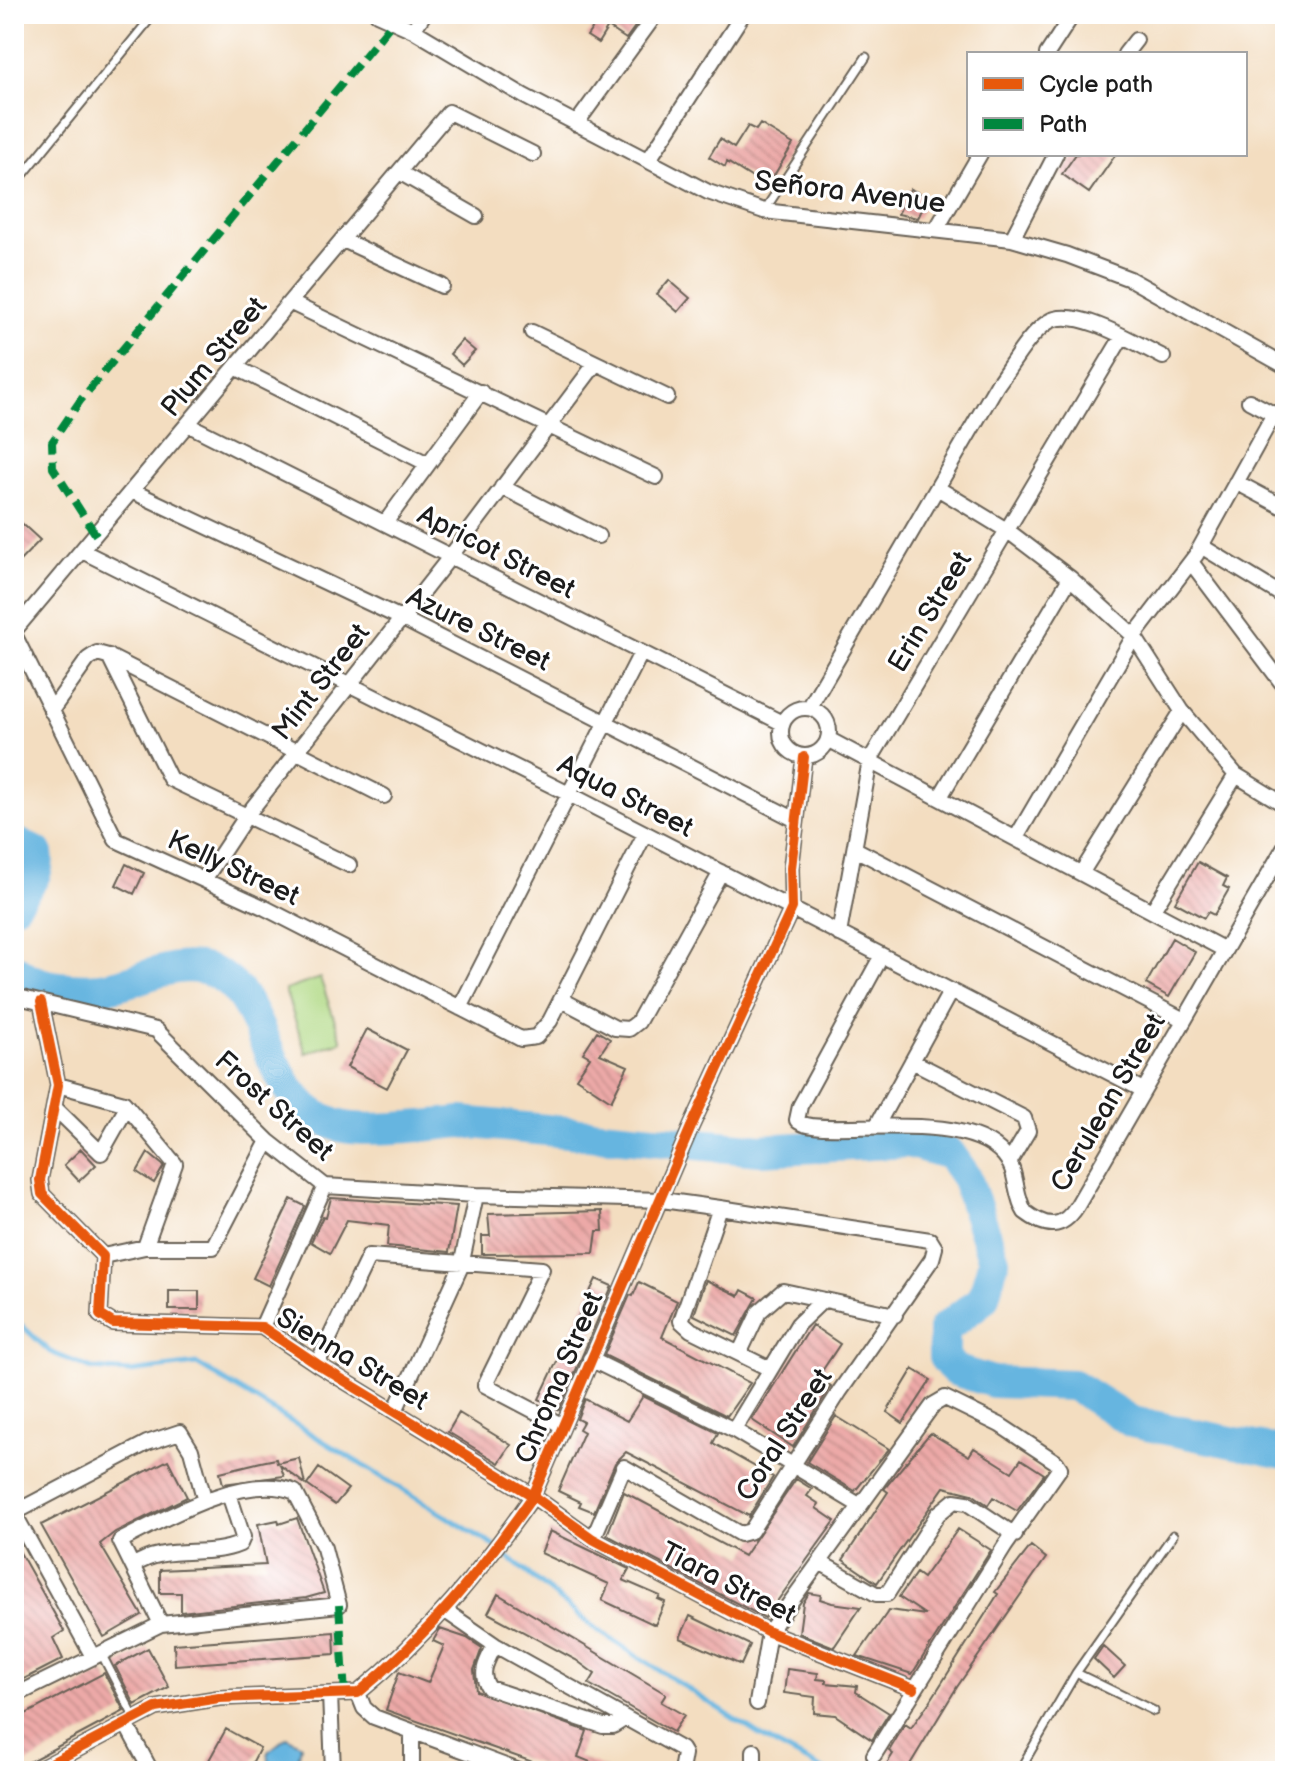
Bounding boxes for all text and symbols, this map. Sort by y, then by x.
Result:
legend [967,52,1247,156]
text: Cycle path [1039,70,1153,99]
text: Path [1039,110,1087,139]
street label: Señora Avenue [752,164,947,221]
street label: Plum Street [154,290,274,424]
street label: Apricot Street [412,498,581,606]
street label: Erin Street [881,545,979,678]
street label: Azure Street [401,580,556,679]
street label: Mint Street [265,617,377,747]
street label: Aqua Street [552,748,699,845]
street label: Kelly Street [162,823,305,913]
street label: Cerulean Street [1044,1007,1173,1198]
street label: Frost Street [208,1044,341,1168]
street label: Chroma Street [508,1286,611,1469]
street label: Sienna Street [270,1301,435,1418]
street label: Coral Street [729,1362,840,1507]
street label: Tiara Street [655,1535,802,1632]

